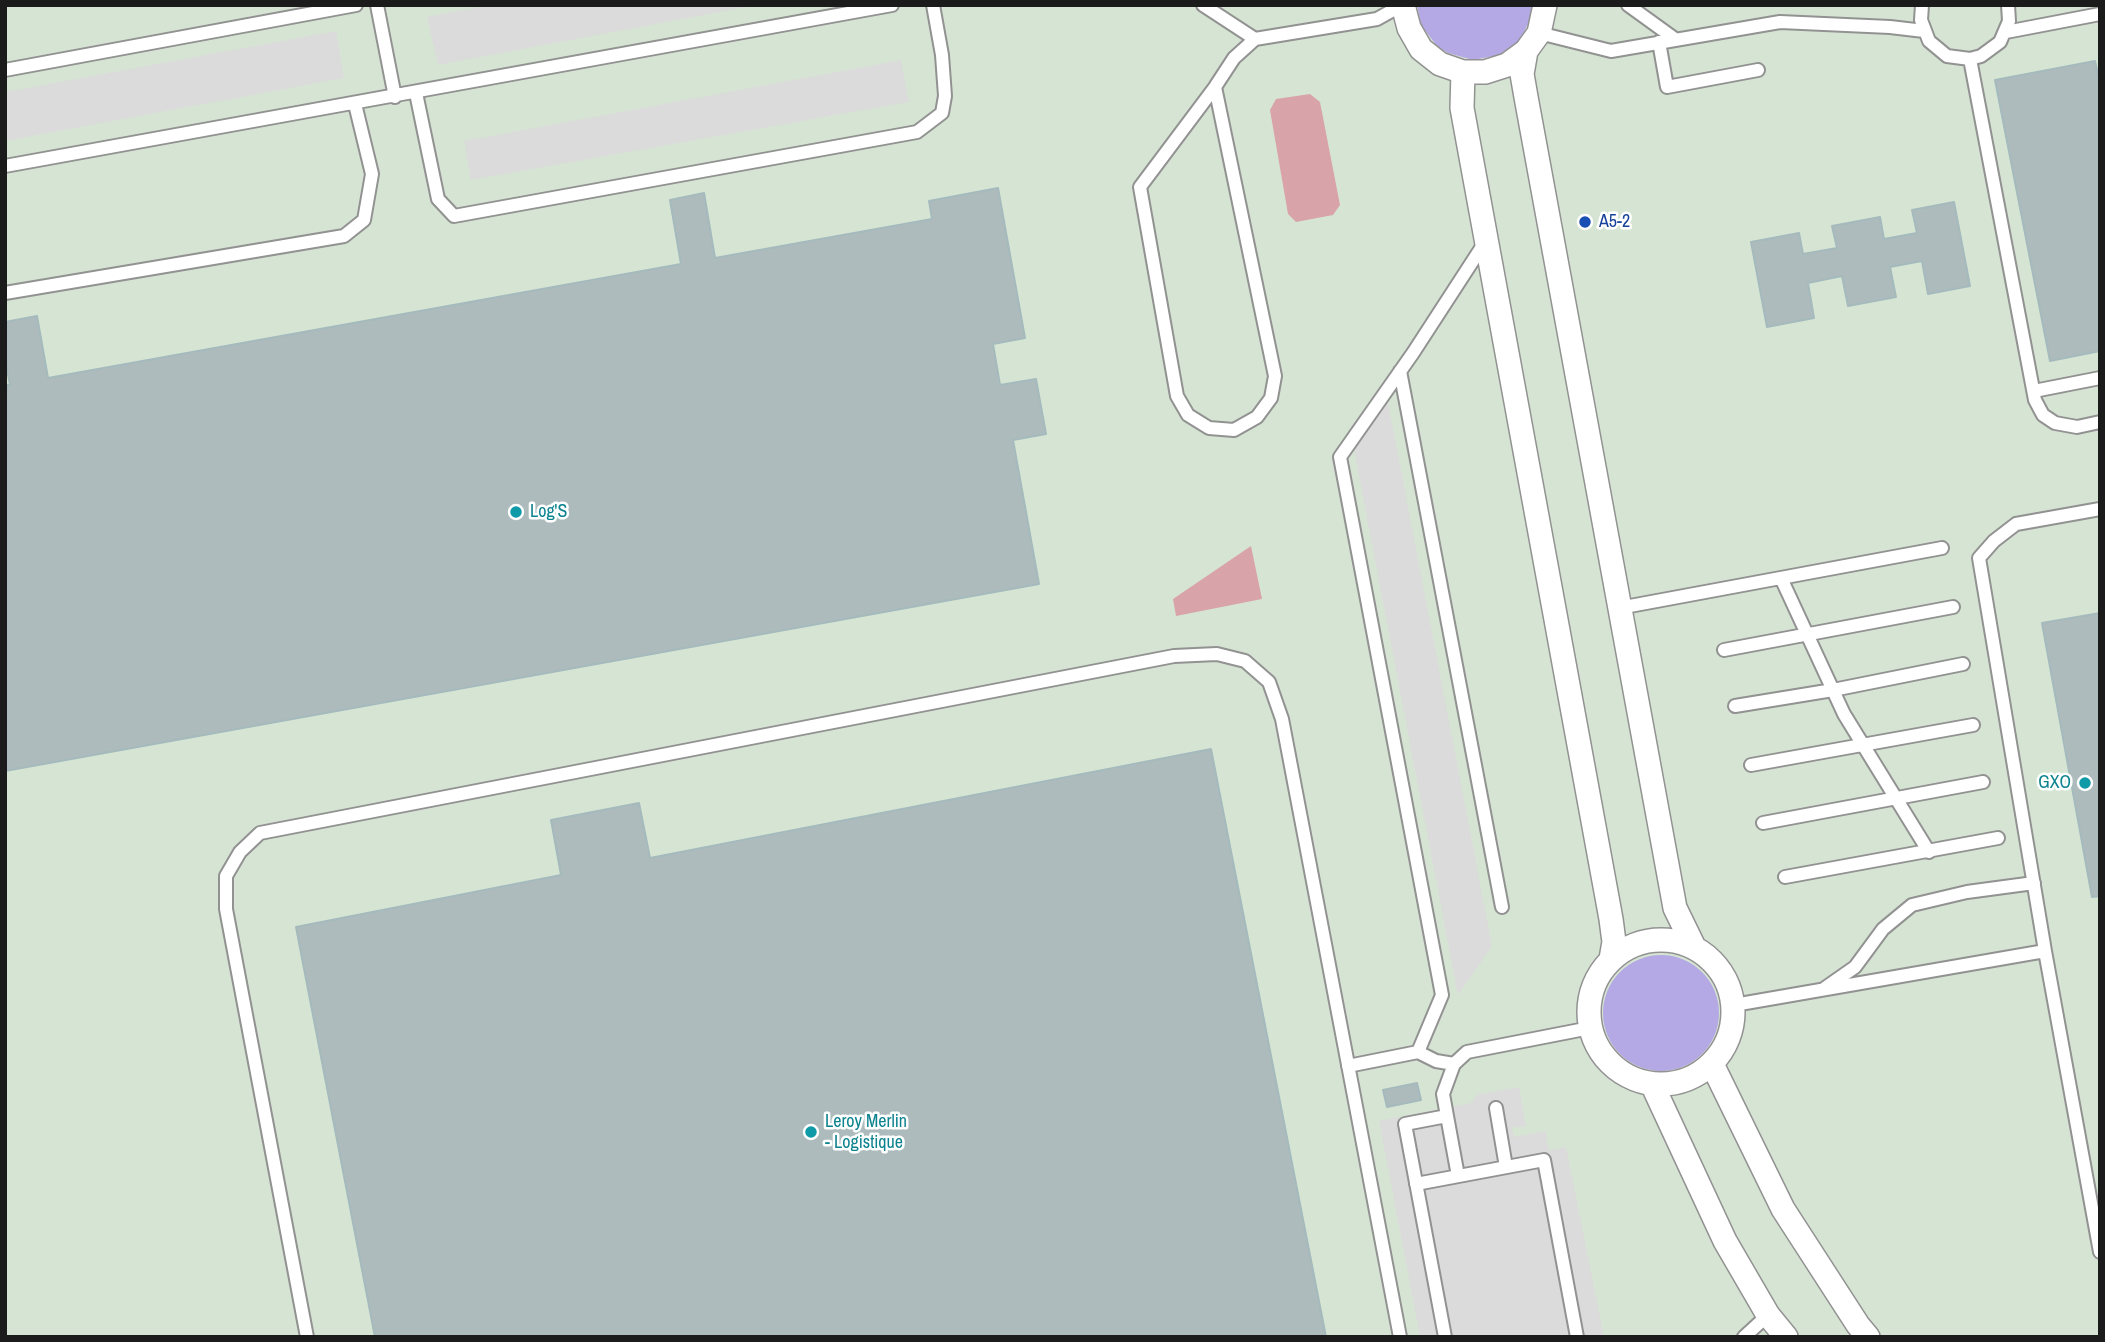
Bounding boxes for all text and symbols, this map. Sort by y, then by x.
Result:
place label: A5-2 [1599,211,1630,233]
marker: A5-2 [1577,214,1593,230]
place label: Log'S [530,501,567,523]
marker: Log'S [508,504,524,520]
place label: GXO [2038,772,2071,794]
marker: GXO [2077,775,2093,791]
place label: Leroy Merlin - Logistique [825,1111,907,1154]
marker: Leroy Merlin - Logistique [803,1124,819,1140]

